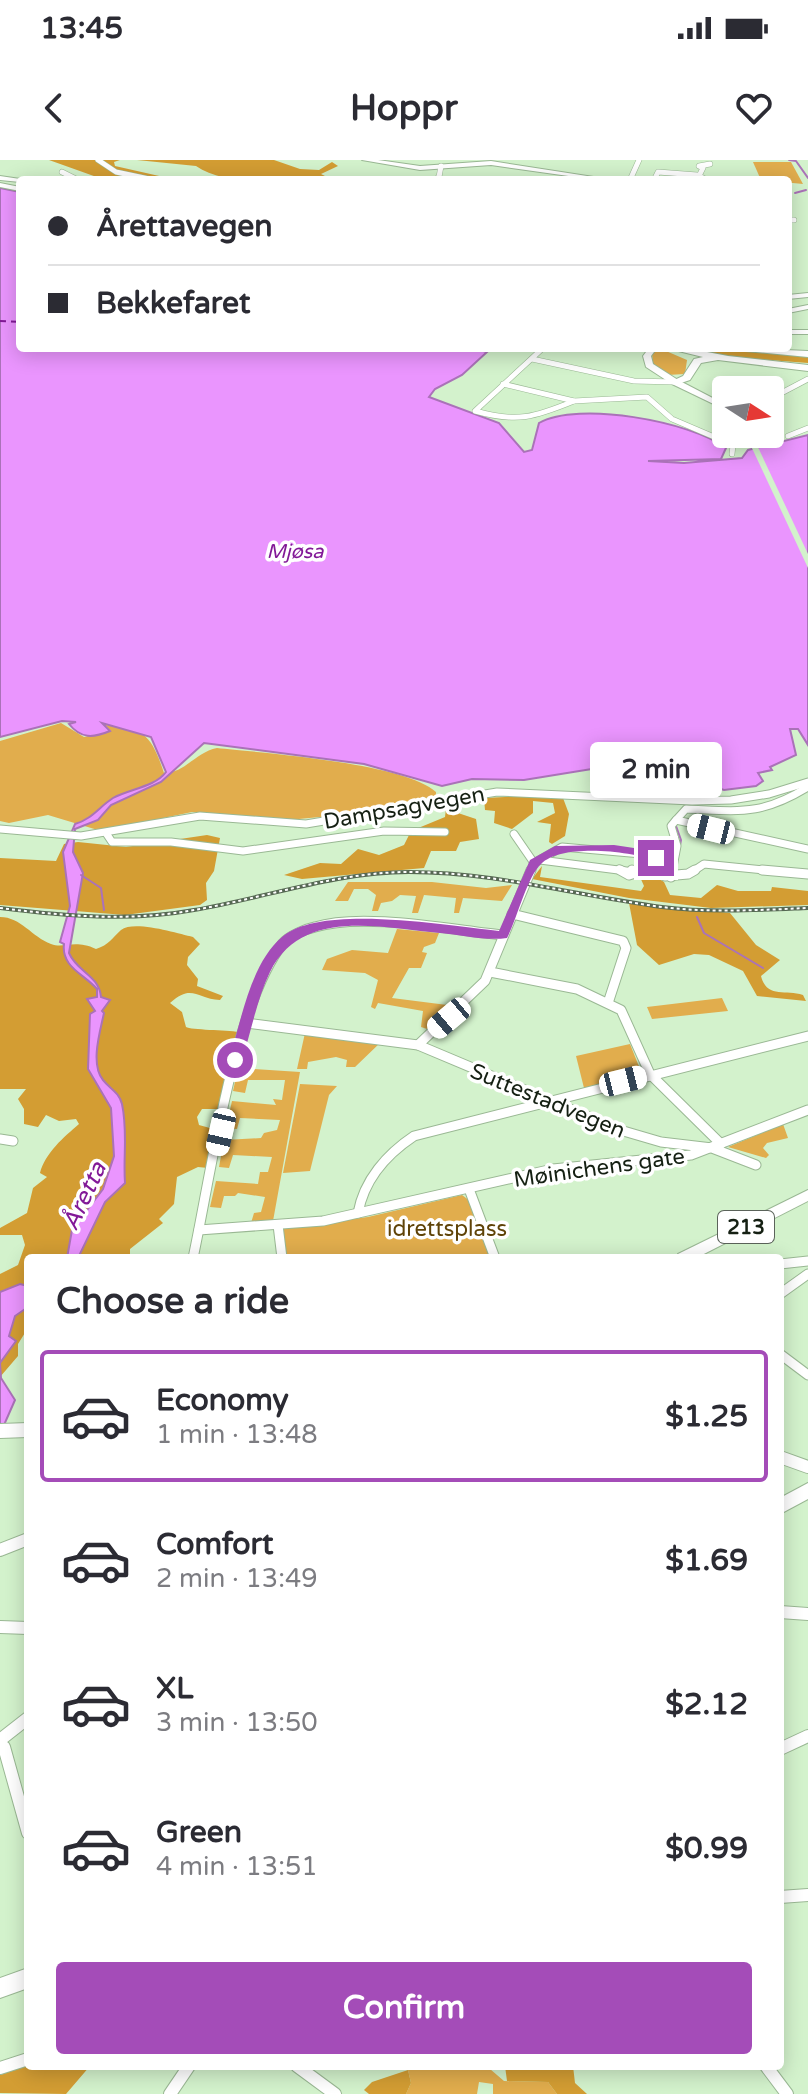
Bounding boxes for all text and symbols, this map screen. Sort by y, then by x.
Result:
text: 13:45 [40,10,123,47]
icon: back [32,86,76,130]
icon: heart [732,86,776,130]
text: Hoppr [350,87,458,130]
text: Årettavegen [96,208,273,245]
text: Bekkefaret [96,285,250,322]
north arrow [712,376,784,448]
map controls [712,376,784,448]
water label: Mjøsa [266,540,324,564]
callout: 2 min [590,742,722,798]
text: 2 min [621,754,691,785]
street label: Dampsagvegen [322,781,487,835]
car [685,812,737,846]
route end [638,840,674,876]
car [423,993,475,1043]
route start [217,1042,253,1078]
street label: Suttestadvegen [466,1058,629,1144]
car [597,1064,649,1098]
car [204,1106,238,1158]
street label: Møinichens gate [512,1143,686,1193]
water label: Åretta [56,1157,113,1235]
road number: 213 [718,1211,774,1243]
park label: idrettsplass [387,1216,507,1242]
text: Choose a ride [56,1280,289,1323]
icon: car [60,1380,132,1452]
text: Economy [156,1382,289,1419]
text: $1.25 [665,1398,748,1435]
text: 1 min · 13:48 [156,1419,318,1450]
icon: car [60,1524,132,1596]
text: Comfort [156,1526,274,1563]
text: $1.69 [665,1542,748,1579]
text: 2 min · 13:49 [156,1563,318,1594]
icon: car [60,1668,132,1740]
text: XL [156,1670,193,1707]
text: $2.12 [665,1686,748,1723]
text: 3 min · 13:50 [156,1707,318,1738]
icon: car [60,1812,132,1884]
text: Green [156,1814,242,1851]
text: $0.99 [665,1830,748,1867]
text: 4 min · 13:51 [156,1851,318,1882]
button: Confirm [56,1962,752,2054]

